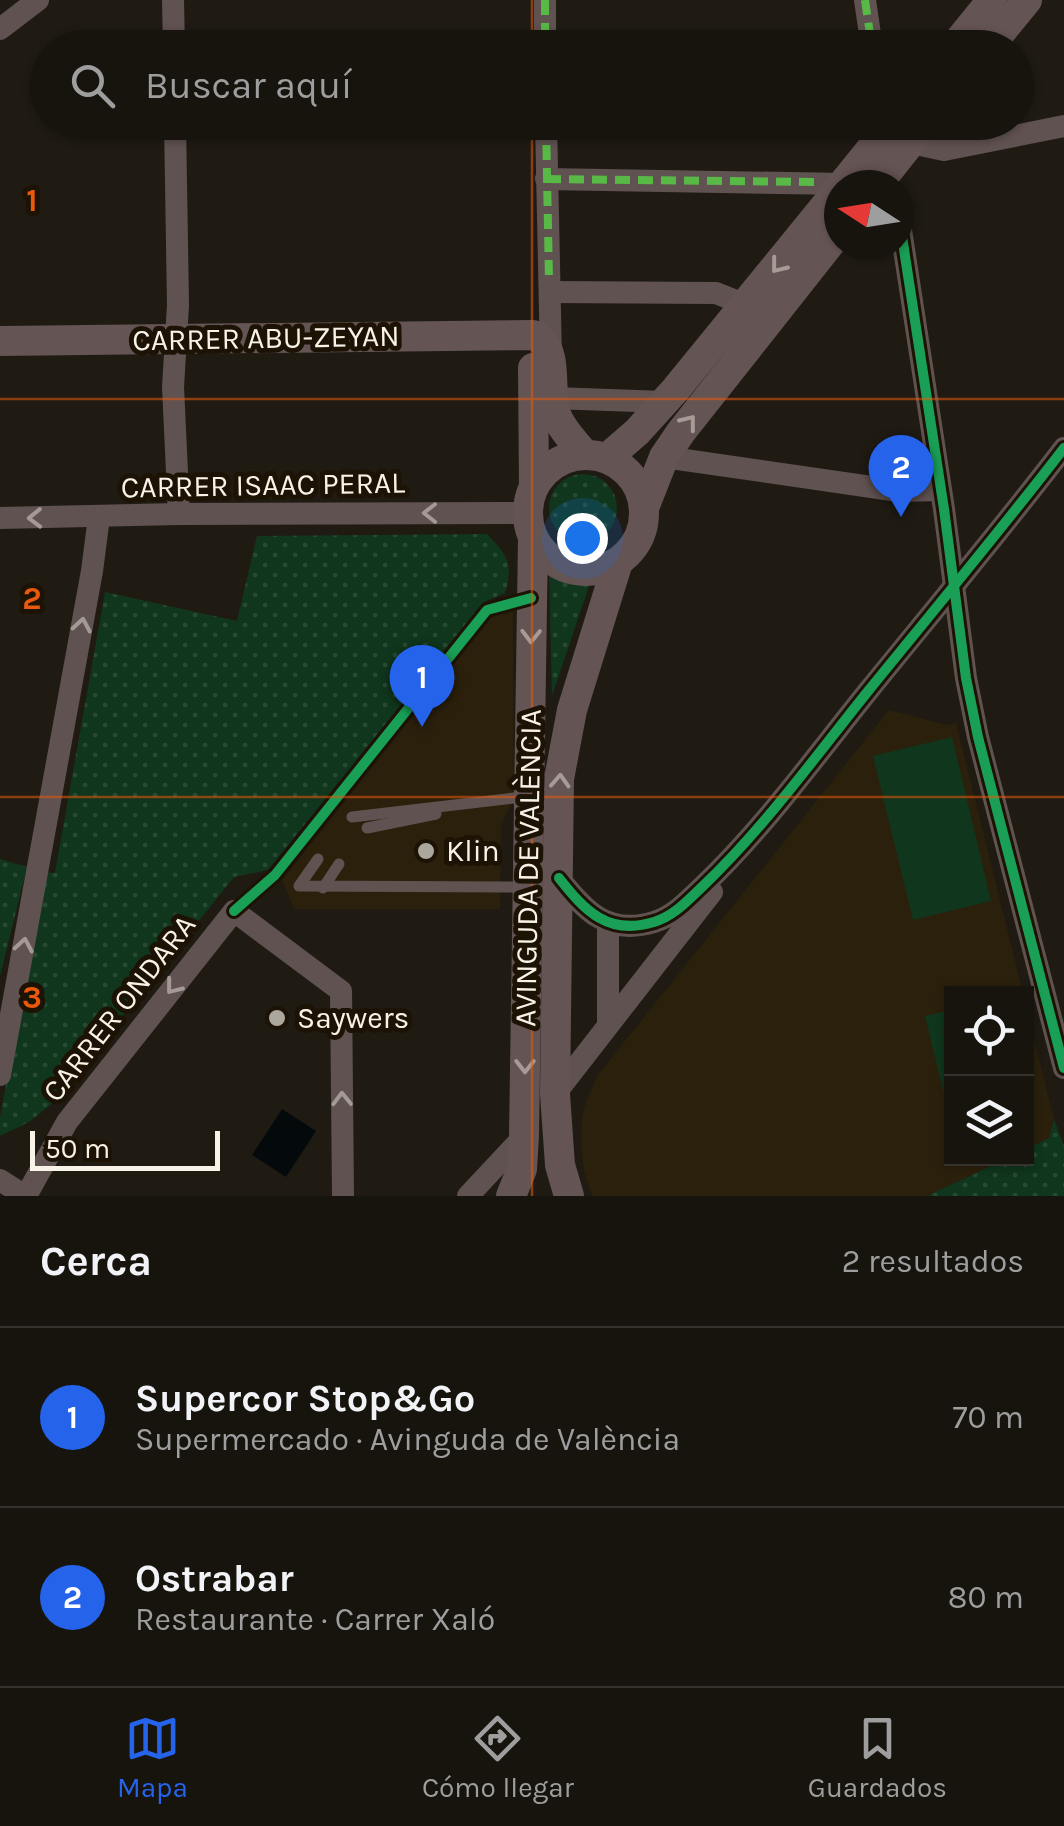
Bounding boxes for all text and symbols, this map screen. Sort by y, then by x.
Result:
search box [30,30,1034,140]
icon: search [65,58,120,113]
text: Buscar aquí [145,63,352,108]
north arrow [824,170,914,260]
text: 1 [26,182,38,219]
one-way arrow [772,254,790,272]
street label: CARRER ABU-ZEYAN [132,318,400,358]
one-way arrow [678,415,695,433]
pin: 2 [868,434,934,517]
street label: CARRER ISAAC PERAL [121,465,405,505]
one-way arrow [421,502,436,524]
one-way arrow [26,507,42,529]
your location [557,513,608,564]
text: 2 [22,580,42,617]
one-way arrow [71,617,92,633]
one-way arrow [520,630,542,645]
pin: 1 [390,644,454,727]
street label: AVINGUDA DE VALÈNCIA [507,709,549,1027]
one-way arrow [549,772,570,788]
place label: Klin [446,833,500,869]
marker: Klin [415,840,437,862]
street label: CARRER ONDARA [35,907,203,1109]
one-way arrow [12,937,33,954]
one-way arrow [167,976,185,994]
text: 3 [22,979,42,1016]
map controls [944,986,1034,1166]
button: locate [944,986,1034,1076]
place label: Saywers [297,1000,409,1036]
marker: Saywers [266,1007,288,1029]
one-way arrow [514,1060,536,1075]
button: layers [944,1076,1034,1166]
one-way arrow [331,1090,353,1106]
scale bar [30,1126,220,1170]
text: 50 m [45,1132,110,1165]
text: Cerca [40,1236,152,1286]
text: 2 resultados [842,1243,1024,1280]
text: Supercor Stop&Go [135,1376,475,1421]
text: 1 [67,1399,78,1436]
text: 70 m [952,1399,1024,1436]
text: Supermercado · Avinguda de València [135,1421,680,1458]
text: Ostrabar [135,1556,294,1601]
text: 2 [63,1579,82,1616]
text: 80 m [948,1579,1024,1616]
text: Restaurante · Carrer Xaló [135,1601,495,1638]
tab: Mapa [117,1711,188,1804]
tab: Cómo llegar [422,1711,574,1804]
tab: Guardados [808,1711,947,1804]

